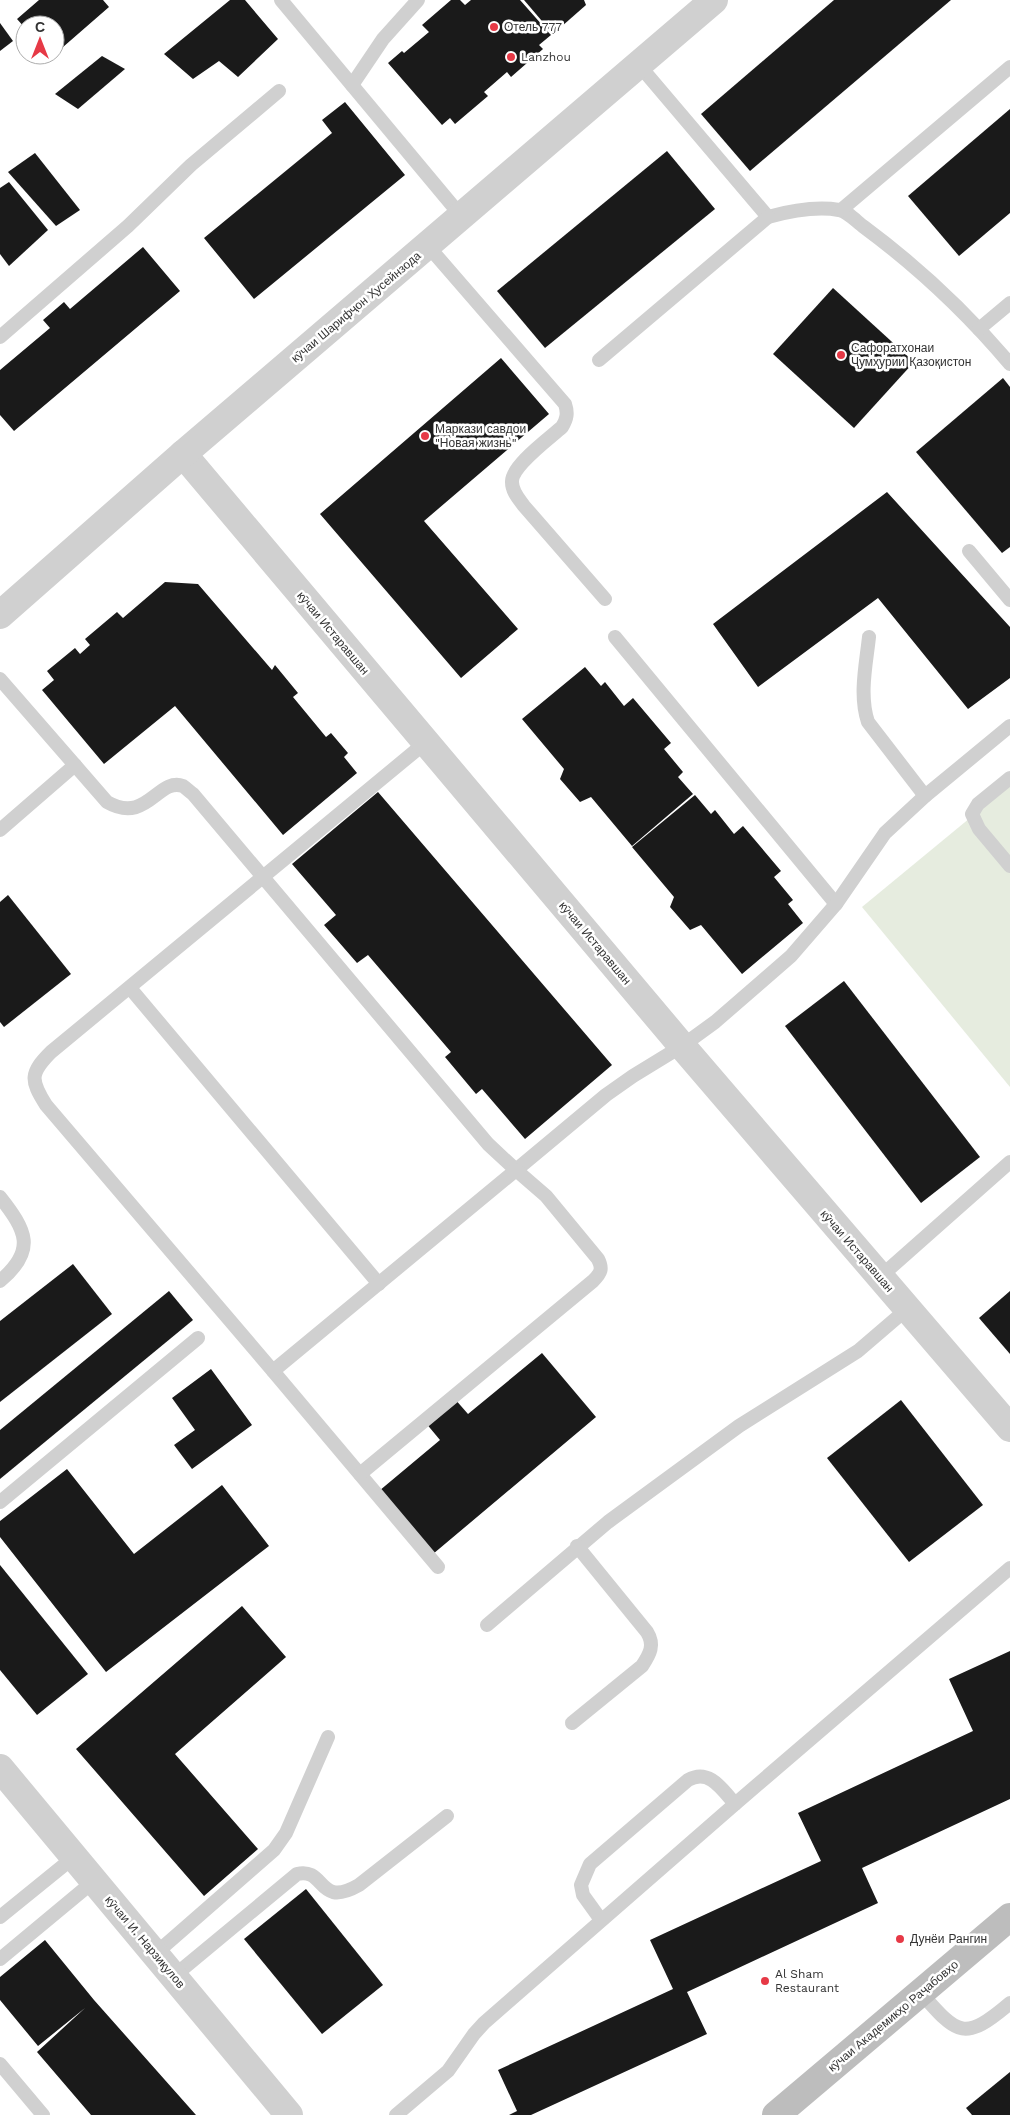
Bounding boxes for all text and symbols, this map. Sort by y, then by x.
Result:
north arrow [15,15,65,65]
text: С [35,19,45,35]
place label: Отель 777 [504,20,562,34]
marker: Отель 777 [488,21,500,33]
place label: Lanzhou [521,50,571,64]
marker: Lanzhou [505,51,517,63]
street label: кӯчаи Шарифҷон Ҳусейнзода [288,248,424,365]
place label: Сафоратхонаи Ҷумҳурии Қазоқистон [851,341,971,369]
marker: Сафоратхонаи Ҷумҳурии Қазоқистон [835,349,847,361]
place label: Маркази савдои "Новая жизнь" [435,422,526,450]
marker: Маркази савдои "Новая жизнь" [419,430,431,442]
street label: кӯчаи Истаравшан [294,589,372,677]
street label: кӯчаи Истаравшан [556,899,634,987]
street label: кӯчаи Истаравшан [818,1207,896,1295]
street label: кӯчаи И. Нарзиқулов [102,1893,188,1991]
place label: Дунёи Рангин [910,1932,987,1946]
marker: Дунёи Рангин [894,1933,906,1945]
street label: кӯчаи Академикҳо Раҷабовҳо [825,1957,961,2075]
place label: Al Sham Restaurant [775,1967,839,1995]
marker: Al Sham Restaurant [759,1975,771,1987]

